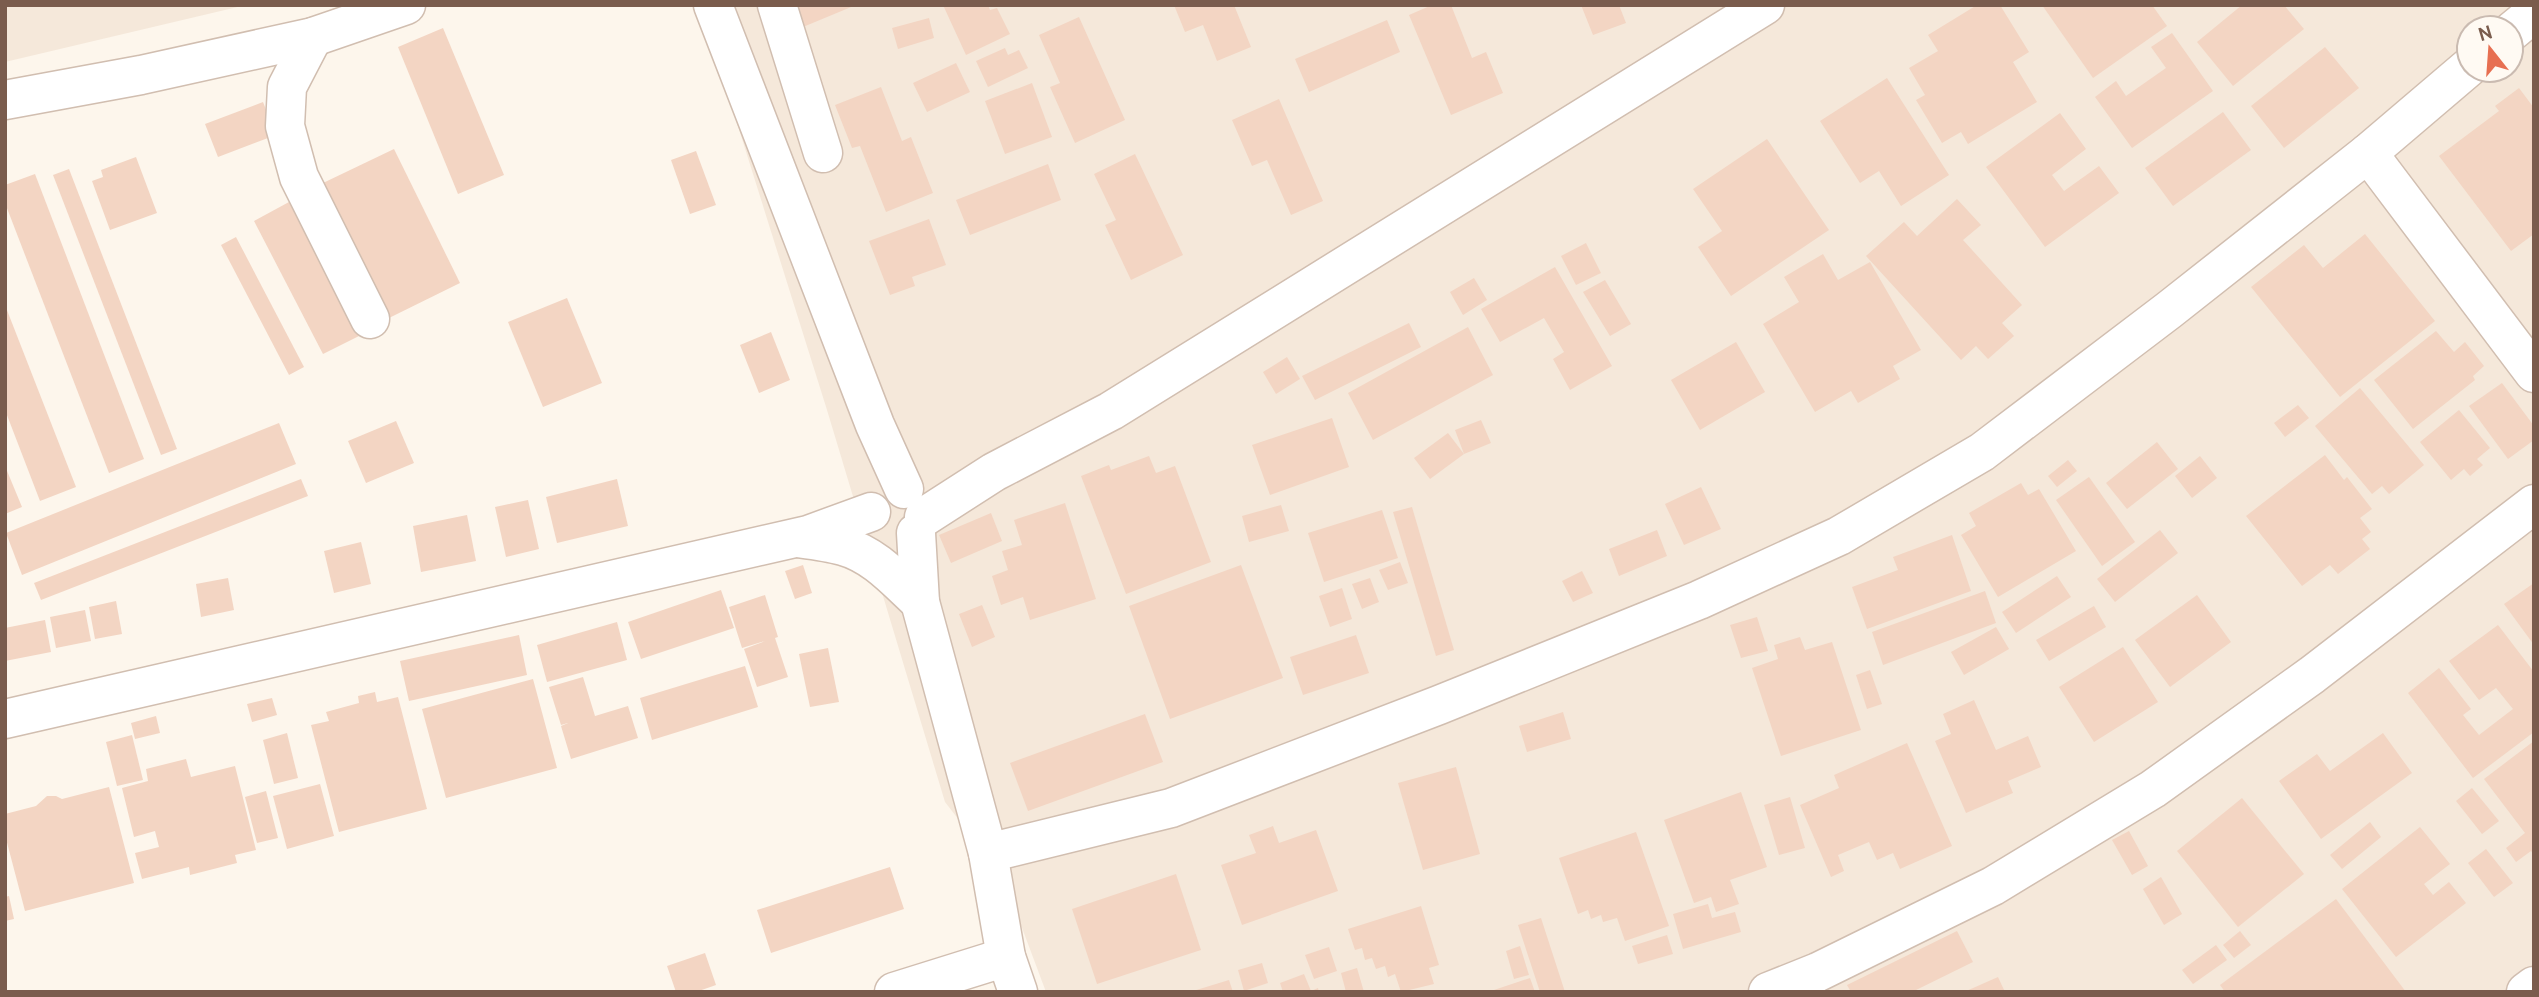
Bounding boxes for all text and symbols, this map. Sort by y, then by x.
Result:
north arrow [2455,14,2525,84]
text: N [2475,20,2495,46]

